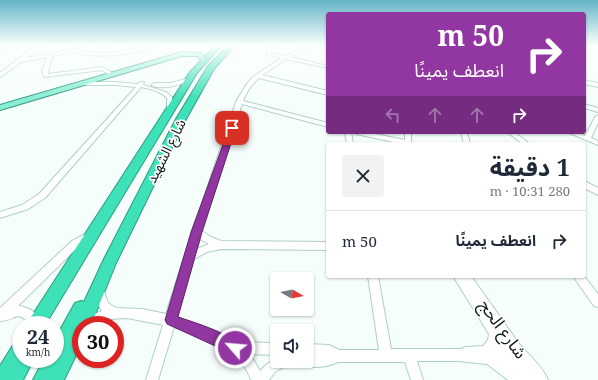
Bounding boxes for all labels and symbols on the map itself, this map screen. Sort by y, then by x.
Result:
pin [215,111,249,145]
street label: شارع الشهيد [141,115,192,187]
north arrow [270,272,314,316]
street label: شارع الحج [473,294,533,364]
speed limit sign: 30 [72,316,124,368]
position arrow [214,327,256,369]

